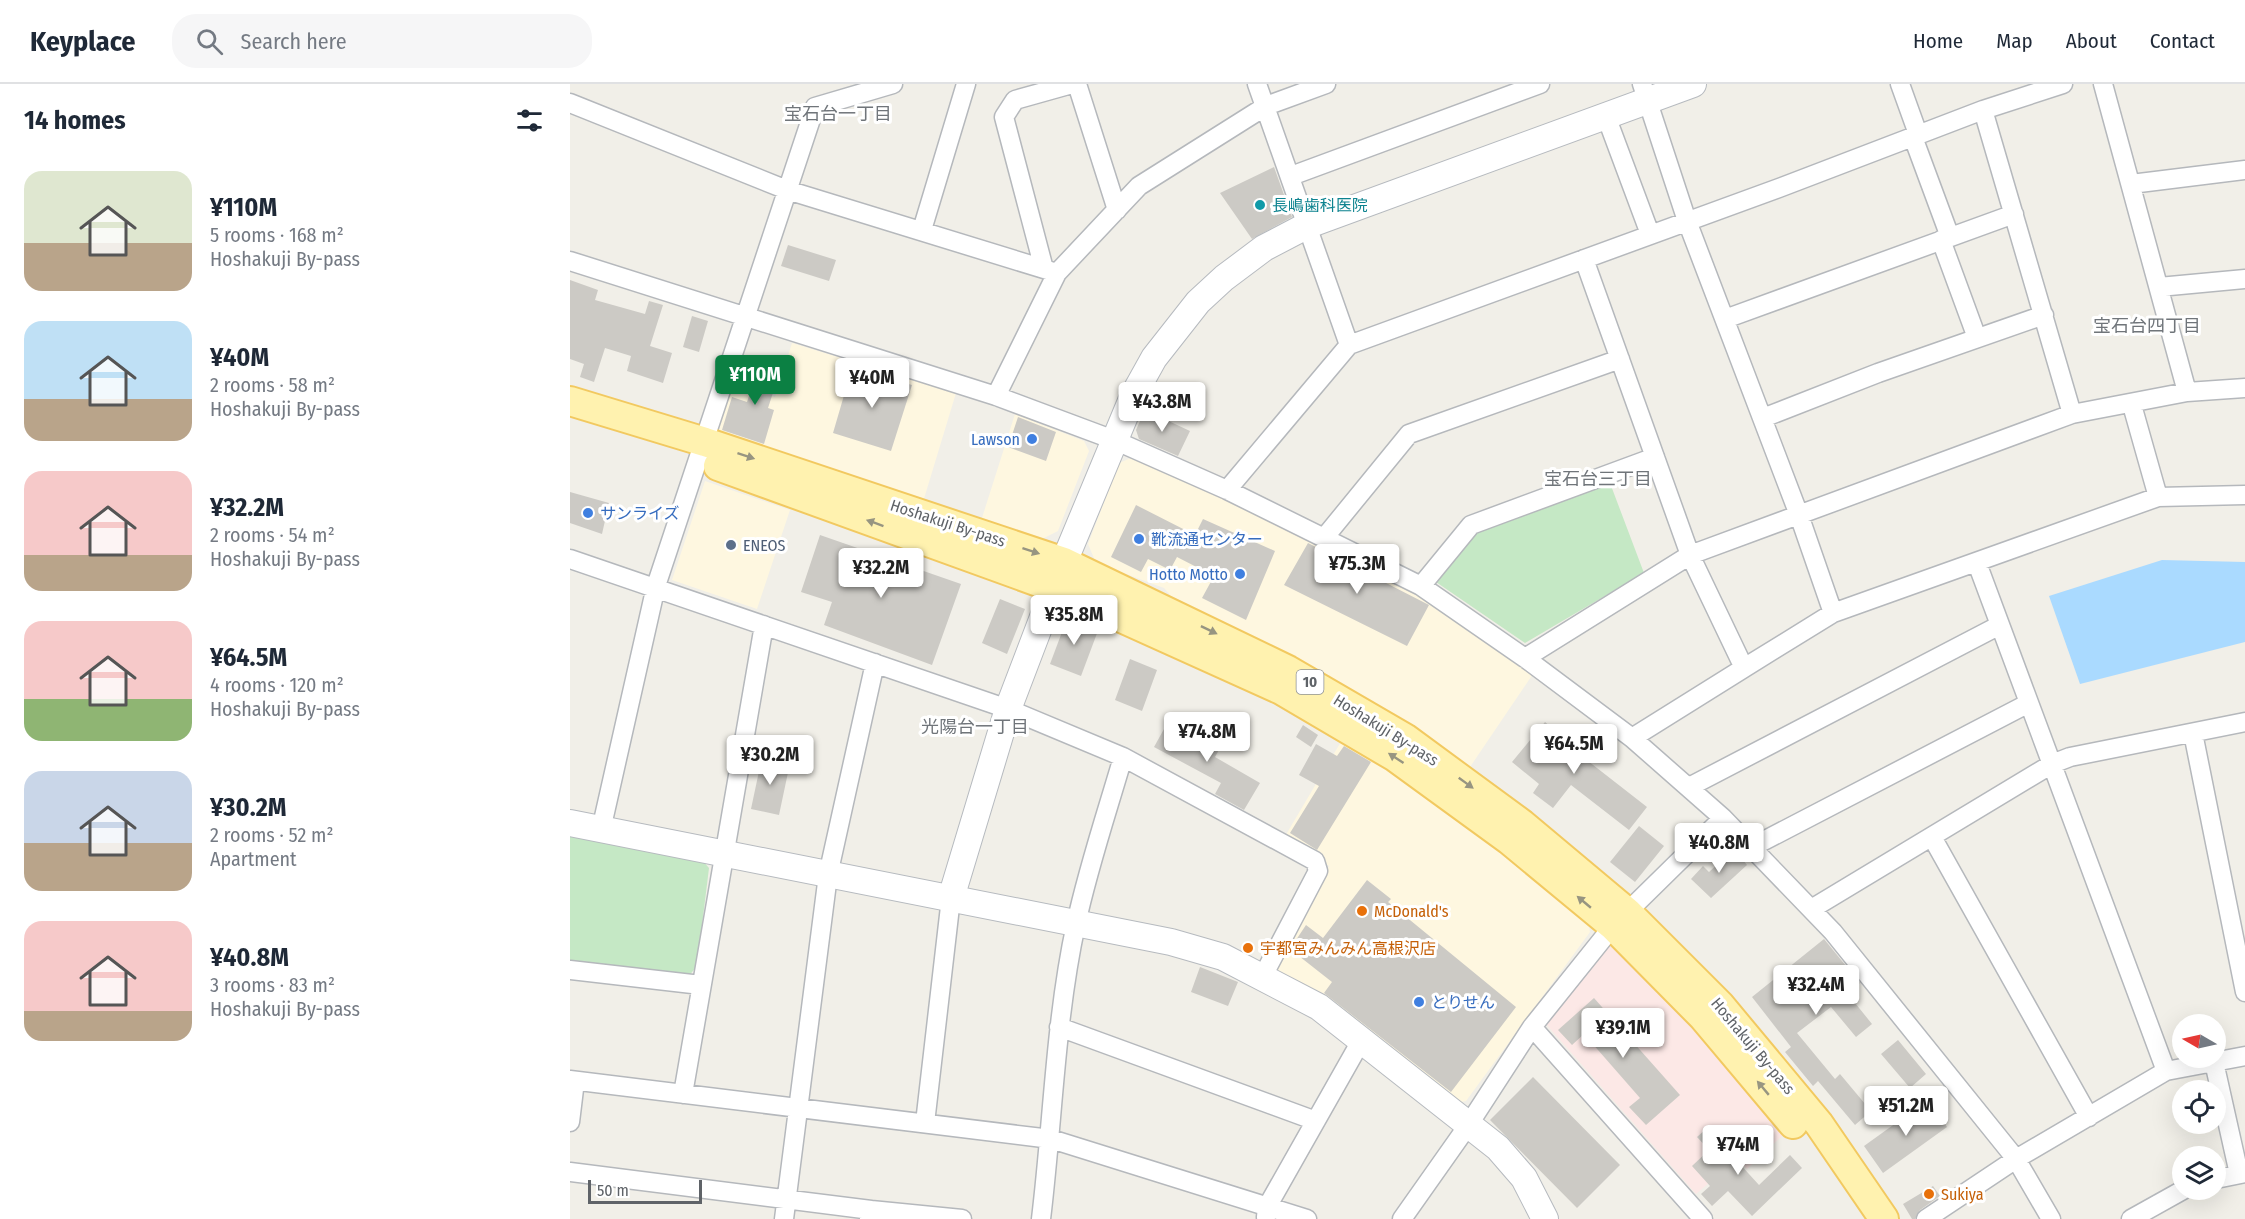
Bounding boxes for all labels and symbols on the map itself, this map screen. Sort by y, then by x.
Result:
district label: 宝石台一丁目 [784,103,892,125]
place label: 長嶋歯科医院 [1272,196,1368,215]
marker: 長嶋歯科医院 [1253,198,1267,212]
district label: 宝石台四丁目 [2093,315,2201,337]
pin: ¥110M [713,355,797,406]
pin: ¥40M [836,358,908,409]
pin: ¥43.8M [1113,382,1211,433]
place label: Lawson [971,430,1020,449]
marker: Lawson [1025,432,1039,446]
one-way arrow [737,452,755,461]
district label: 宝石台三丁目 [1544,468,1652,490]
street label: Hoshakuji By-pass [888,495,1008,551]
place label: サンライズ [600,504,680,523]
marker: サンライズ [581,506,595,520]
one-way arrow [866,518,884,528]
place label: 靴流通センター [1151,530,1263,549]
marker: 靴流通センター [1132,532,1146,546]
place label: ENEOS [743,536,786,555]
marker: ENEOS [724,538,738,552]
pin: ¥75.3M [1308,544,1406,595]
one-way arrow [1022,546,1040,556]
pin: ¥32.2M [832,548,930,599]
place label: Hotto Motto [1149,565,1228,584]
marker: Hotto Motto [1233,567,1247,581]
pin: ¥35.8M [1025,595,1123,646]
one-way arrow [1200,625,1217,635]
road number: 10 [1296,670,1324,694]
street label: Hoshakuji By-pass [1330,690,1442,770]
pin: ¥74.8M [1158,712,1256,763]
district label: 光陽台一丁目 [921,716,1029,738]
pin: ¥64.5M [1525,724,1623,775]
pin: ¥30.2M [721,735,819,786]
one-way arrow [1388,753,1404,764]
one-way arrow [1457,777,1473,789]
pin: ¥40.8M [1670,823,1768,874]
one-way arrow [1577,896,1592,909]
place label: McDonald's [1374,902,1449,921]
marker: McDonald's [1355,904,1369,918]
place label: 宇都宮みんみん高根沢店 [1260,939,1436,958]
marker: 宇都宮みんみん高根沢店 [1241,941,1255,955]
pin: ¥32.4M [1767,965,1865,1016]
place label: とりせん [1431,993,1495,1012]
street label: Hoshakuji By-pass [1707,994,1799,1098]
marker: とりせん [1412,995,1426,1009]
pin: ¥39.1M [1574,1008,1672,1059]
north arrow [2172,1014,2226,1068]
one-way arrow [1756,1080,1769,1096]
pin: ¥51.2M [1857,1086,1955,1137]
pin: ¥74M [1702,1125,1774,1176]
scale bar [588,1177,702,1204]
place label: Sukiya [1941,1185,1984,1204]
marker: Sukiya [1922,1187,1936,1201]

